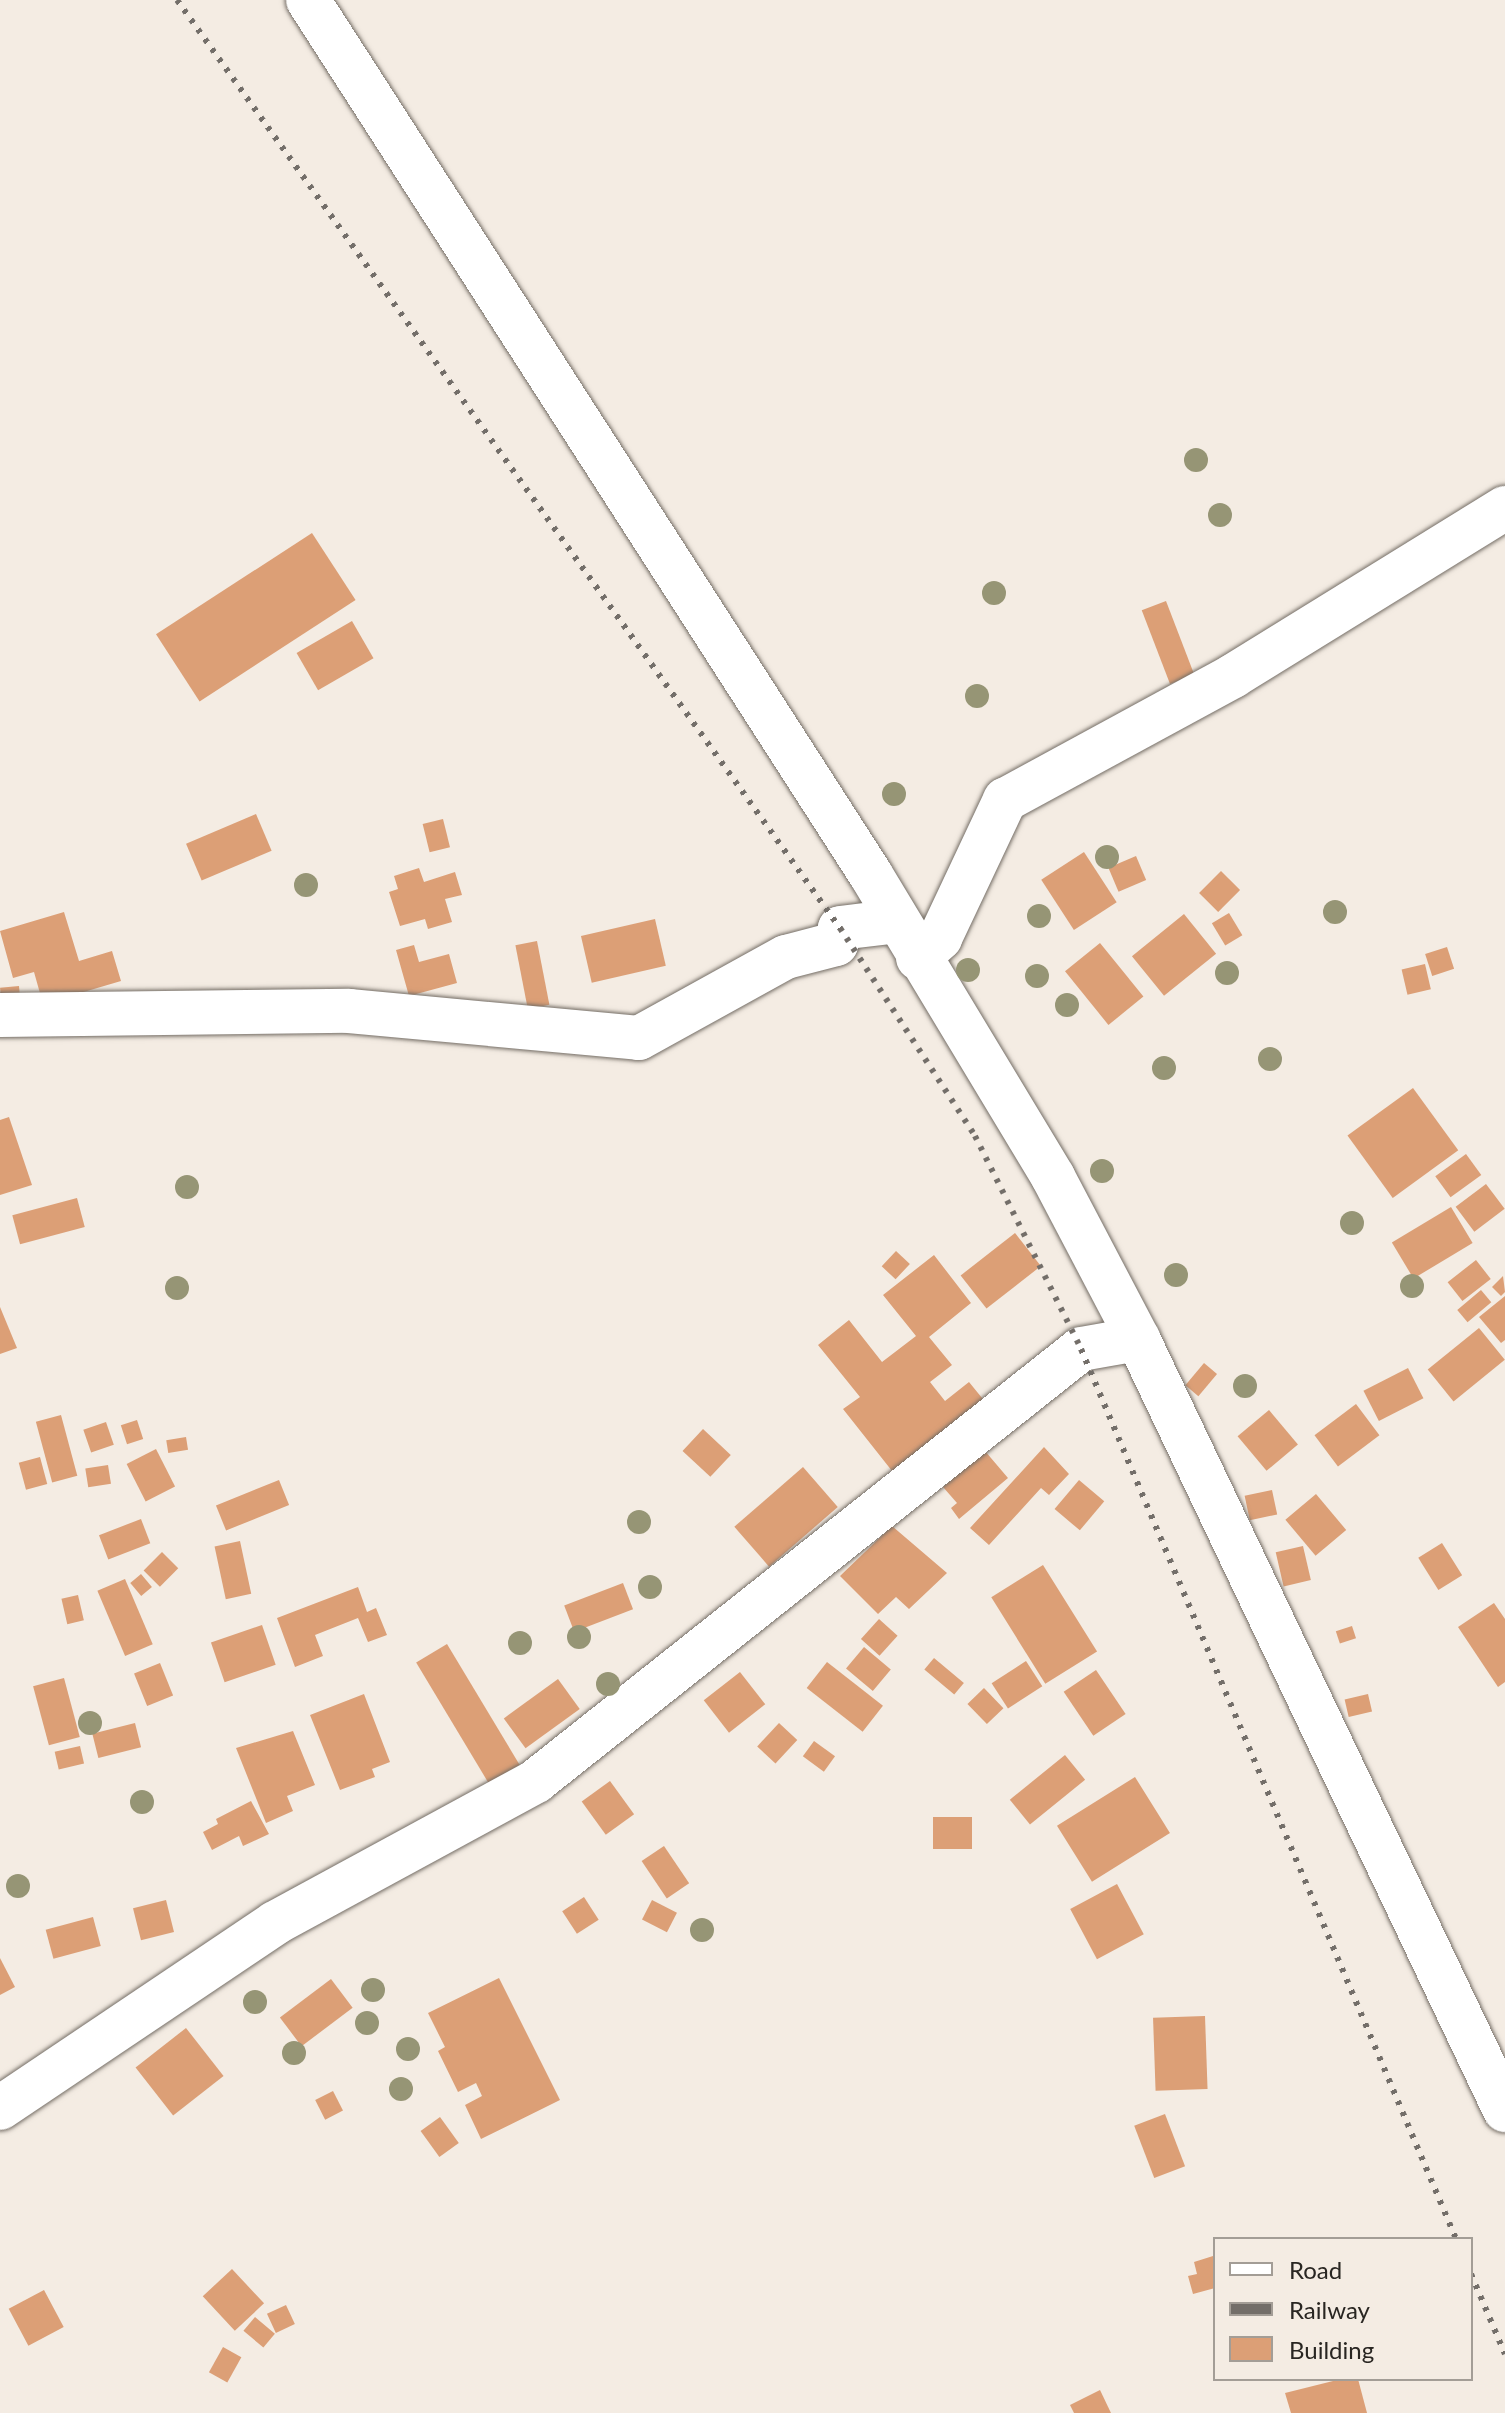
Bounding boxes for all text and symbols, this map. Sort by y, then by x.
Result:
legend [1213,2237,1473,2381]
text: Road [1289,2255,1342,2284]
text: Railway [1289,2295,1370,2324]
text: Building [1289,2335,1374,2364]

